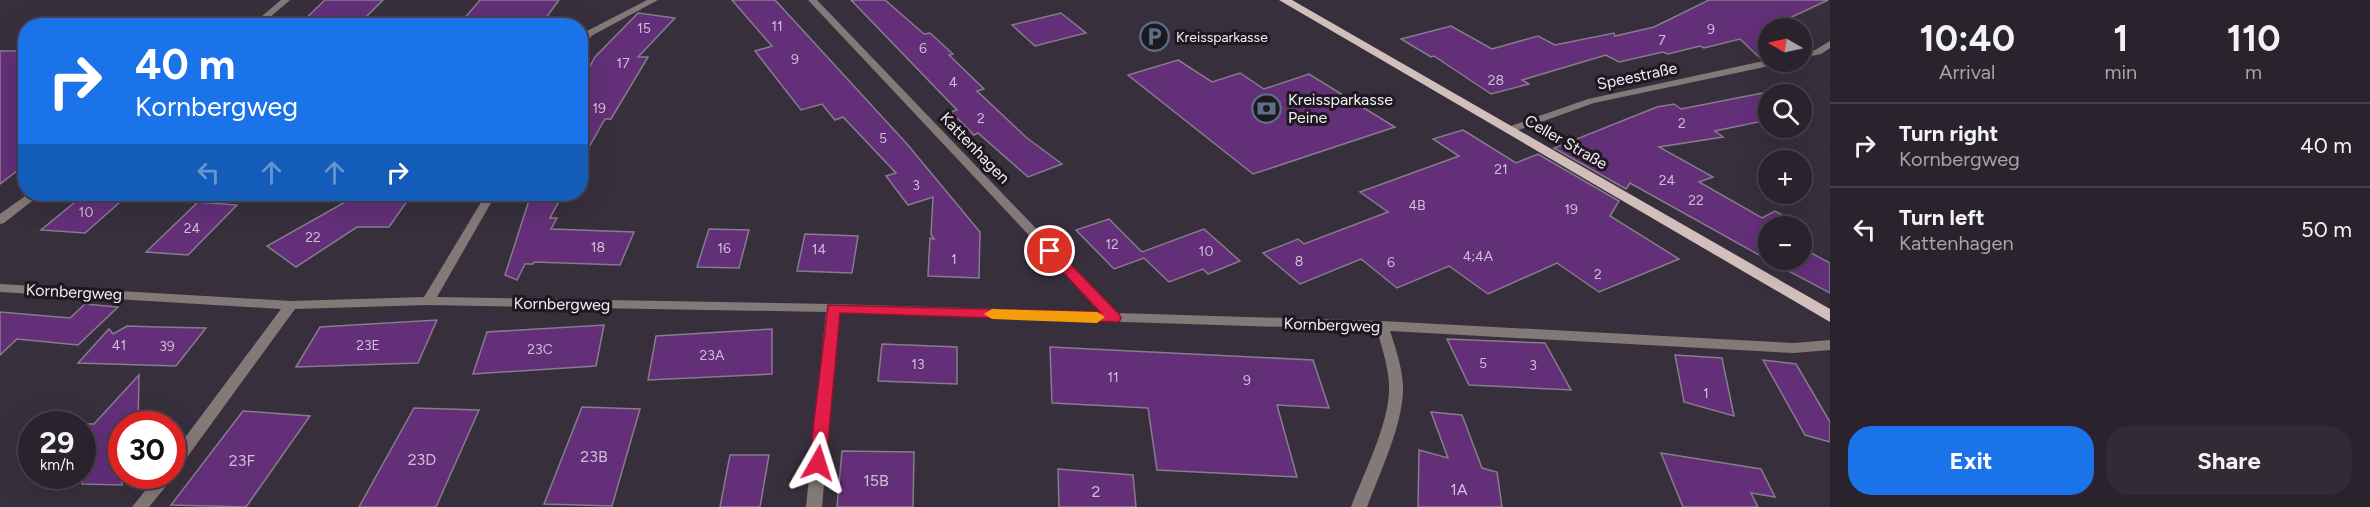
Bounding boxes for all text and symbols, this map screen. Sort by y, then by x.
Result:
text: 10:40 [1919,17,2015,60]
text: 1 [2113,17,2128,60]
text: 110 [2227,17,2280,60]
house number: 11 [771,18,783,35]
north arrow [1758,18,1812,72]
map controls [1758,18,1812,270]
house number: 15 [637,20,651,37]
parking icon: Kreissparkasse [1139,21,1171,53]
house number: 9 [1707,21,1715,38]
place label: Kreissparkasse [1176,29,1268,46]
house number: 7 [1658,32,1666,49]
text: 40 m [135,39,235,90]
house number: 6 [919,40,927,57]
icon: right [36,42,114,120]
house number: 9 [791,51,799,68]
house number: 17 [616,55,630,72]
street label: Speestraße [1595,58,1679,94]
text: Arrival [1939,60,1995,84]
text: min [2104,60,2137,84]
text: m [2245,60,2262,84]
house number: 28 [1488,72,1504,89]
house number: 4 [949,74,958,91]
button: search [1758,84,1812,138]
text: Kornbergweg [135,90,298,123]
place label: Kreissparkasse Peine [1288,90,1393,127]
bank icon: Kreissparkasse Peine [1251,92,1283,124]
house number: 19 [592,100,606,117]
street label: Kattenhagen [936,108,1014,188]
house number: 2 [977,110,985,127]
street label: Celler Straße [1521,111,1611,174]
house number: 2 [1678,115,1686,132]
text: Turn right [1899,120,1998,147]
icon: right [1848,129,1881,162]
house number: 5 [879,130,887,147]
text: 40 m [2300,132,2352,159]
text: Kornbergweg [1899,147,2020,171]
button: + [1758,150,1812,204]
icon: left [192,156,225,189]
icon: ahead [255,156,288,189]
icon: ahead [318,156,351,189]
icon: right [381,156,414,189]
house number: 21 [1494,161,1508,178]
house number: 24 [1659,172,1676,189]
house number: 3 [912,177,920,194]
house number: 22 [1688,192,1704,209]
house number: 4B [1408,197,1426,214]
house number: 19 [1564,201,1578,218]
house number: 10 [79,204,93,221]
text: Turn left [1899,204,1985,231]
icon: left [1848,213,1881,246]
button: − [1758,216,1812,270]
text: 50 m [2301,216,2352,243]
house number: 24 [184,220,201,237]
pin [1024,225,1075,276]
house number: 22 [305,229,321,246]
text: Kattenhagen [1899,231,2014,255]
icon: arrive [1033,234,1066,267]
house number: 12 [1105,236,1119,253]
house number: 18 [591,239,605,256]
house number: 16 [717,240,731,257]
house number: 14 [812,241,827,258]
house number: 10 [1199,243,1213,260]
house number: 4;4A [1463,248,1494,265]
house number: 1 [951,251,957,268]
house number: 8 [1295,253,1303,270]
house number: 6 [1387,254,1395,271]
house number: 2 [1594,266,1602,283]
street label: Kornbergweg [25,280,123,304]
street label: Kornbergweg [514,294,610,314]
street label: Kornbergweg [1283,314,1381,336]
house number: 41 [112,337,126,354]
house number: 23E [356,337,380,354]
house number: 39 [159,338,175,355]
house number: 23C [527,341,553,358]
house number: 23A [700,347,725,364]
house number: 5 [1479,355,1487,372]
house number: 13 [911,356,925,373]
house number: 3 [1529,357,1537,374]
house number: 11 [1107,369,1119,386]
house number: 9 [1243,372,1251,389]
house number: 1 [1703,385,1709,402]
speed limit sign: 30 [108,411,186,489]
text: 29 [40,424,74,461]
button: Exit [1848,426,2094,495]
button: Share [2106,426,2352,495]
position arrow [786,431,850,495]
house number: 23B [580,447,608,466]
house number: 23D [408,450,436,469]
house number: 23F [229,451,255,470]
text: km/h [40,456,74,474]
house number: 15B [863,471,889,490]
house number: 1A [1450,480,1468,499]
house number: 2 [1092,482,1100,501]

